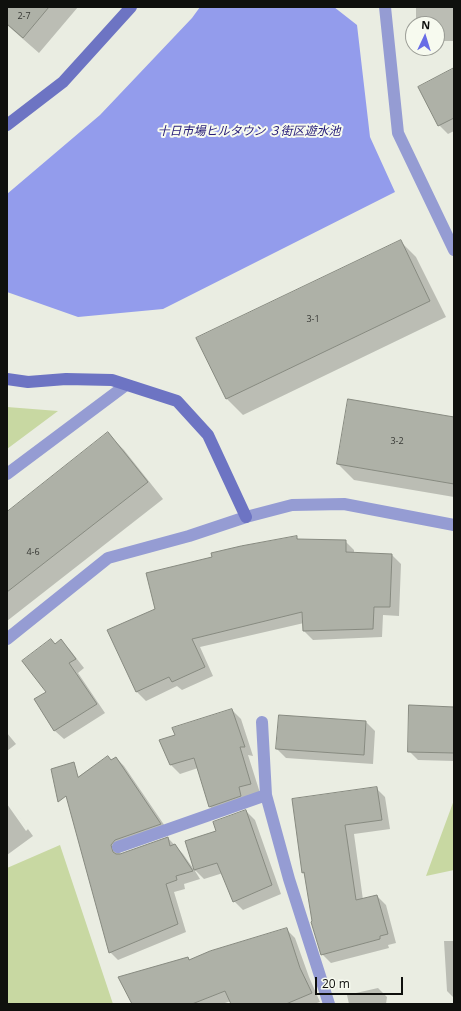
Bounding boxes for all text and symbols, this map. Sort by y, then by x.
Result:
house number: 2-7 [17,11,31,21]
north arrow [405,16,445,56]
text: N [421,17,431,32]
water label: 十日市場ヒルタウン ３街区遊水池 [157,125,341,139]
house number: 3-1 [306,314,320,324]
house number: 3-2 [390,436,404,446]
house number: 4-6 [26,547,40,557]
scale bar [317,969,405,995]
text: 20 m [322,975,350,992]

